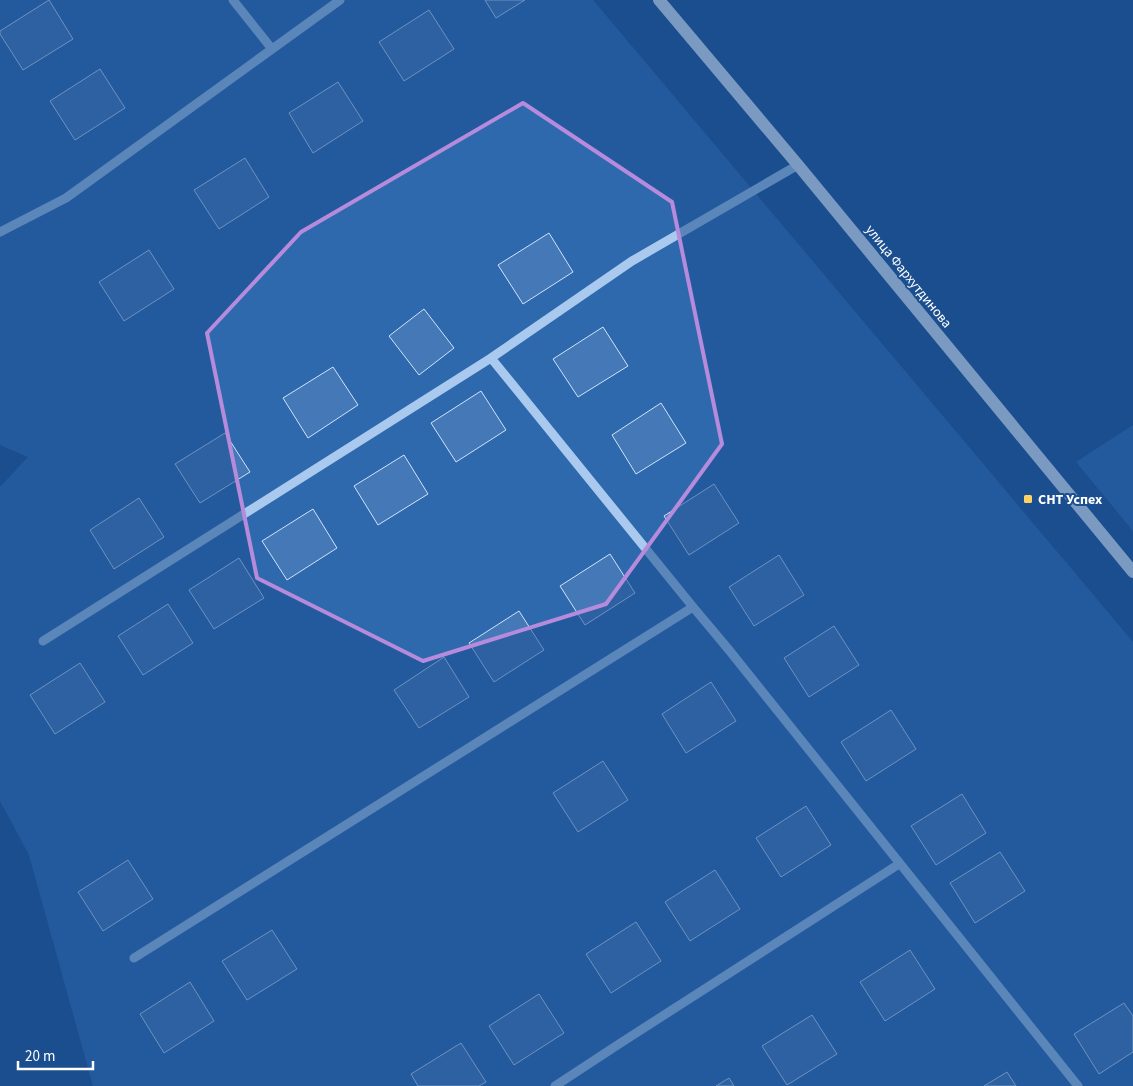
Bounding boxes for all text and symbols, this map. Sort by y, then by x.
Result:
street label: улица Фархутдинова [860,221,956,333]
place label: СНТ Успех [1038,490,1102,510]
marker: СНТ Успех [1022,493,1034,505]
scale bar [18,1038,92,1070]
text: 20 m [25,1046,55,1067]

